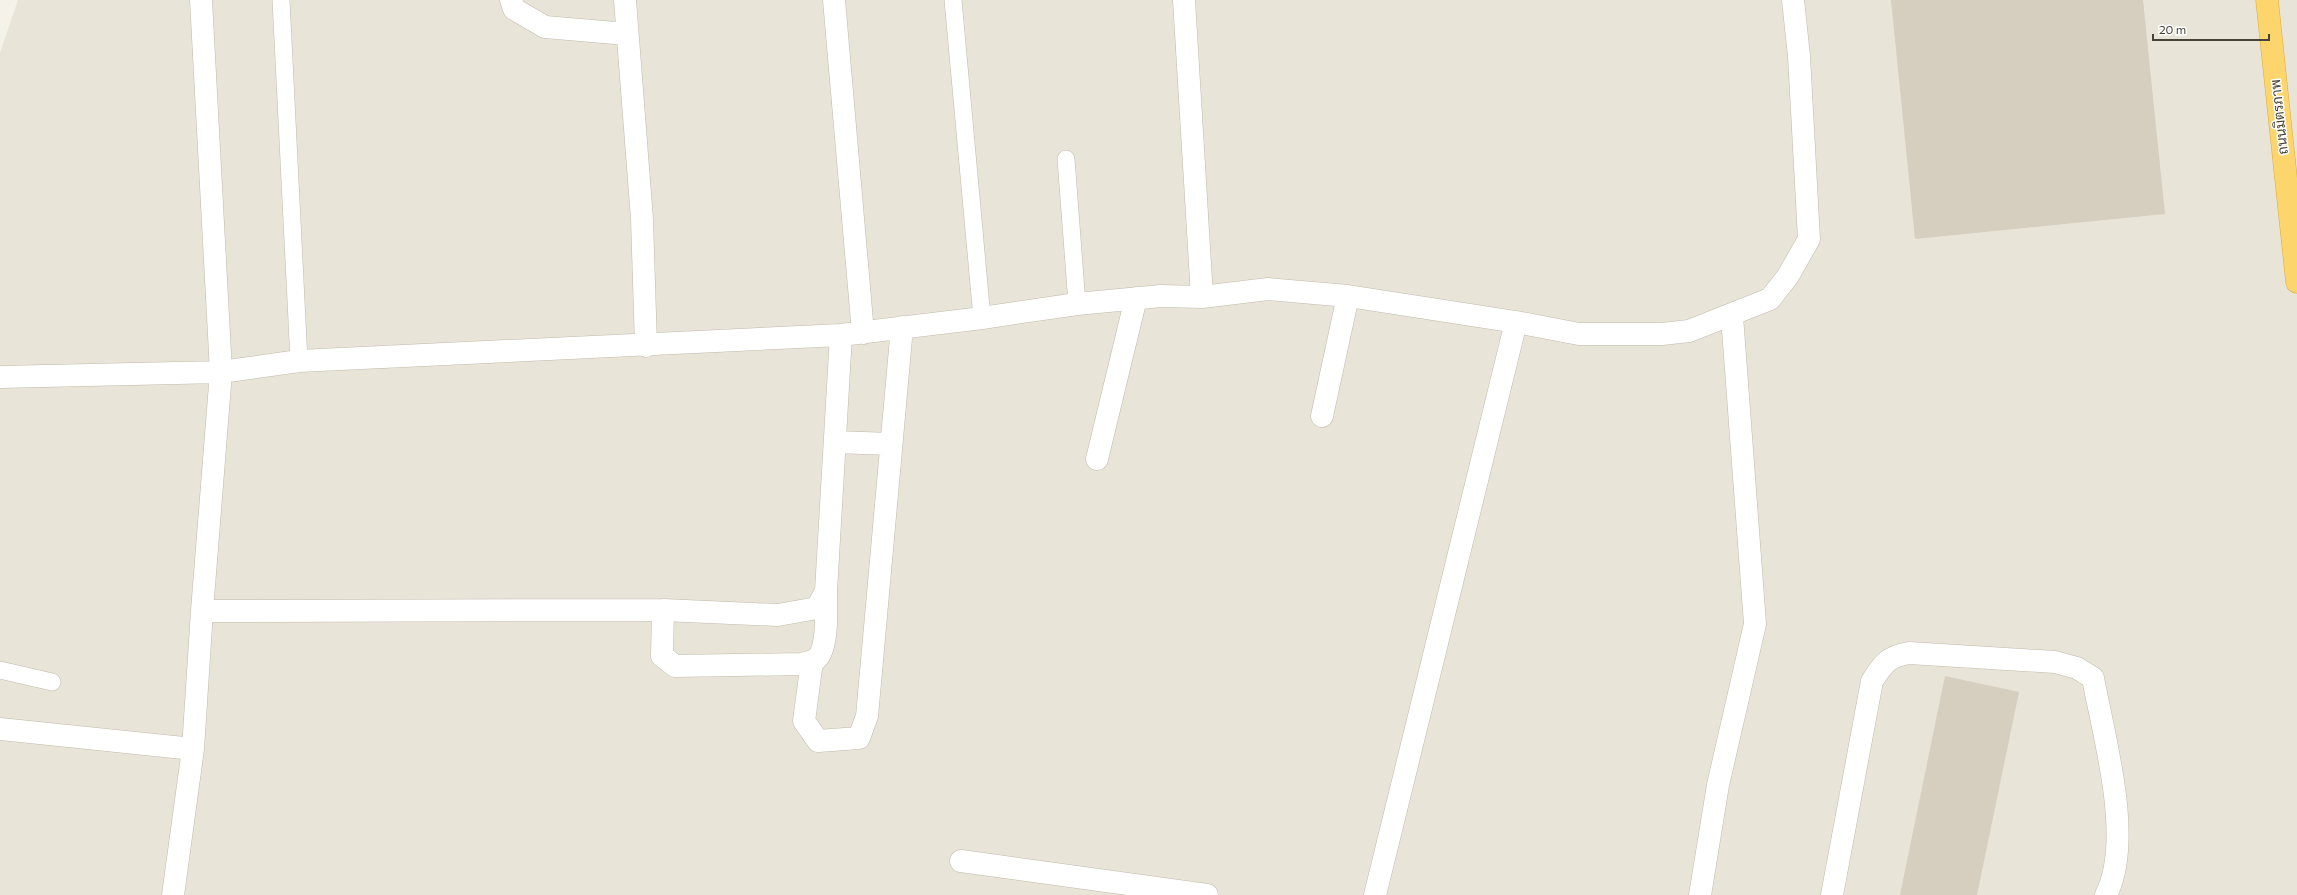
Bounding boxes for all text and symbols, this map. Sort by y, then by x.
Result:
scale bar [2153,16,2269,42]
text: 20 m [2159,22,2186,36]
street label: ถนนมิตรภาพ [2266,79,2291,155]

